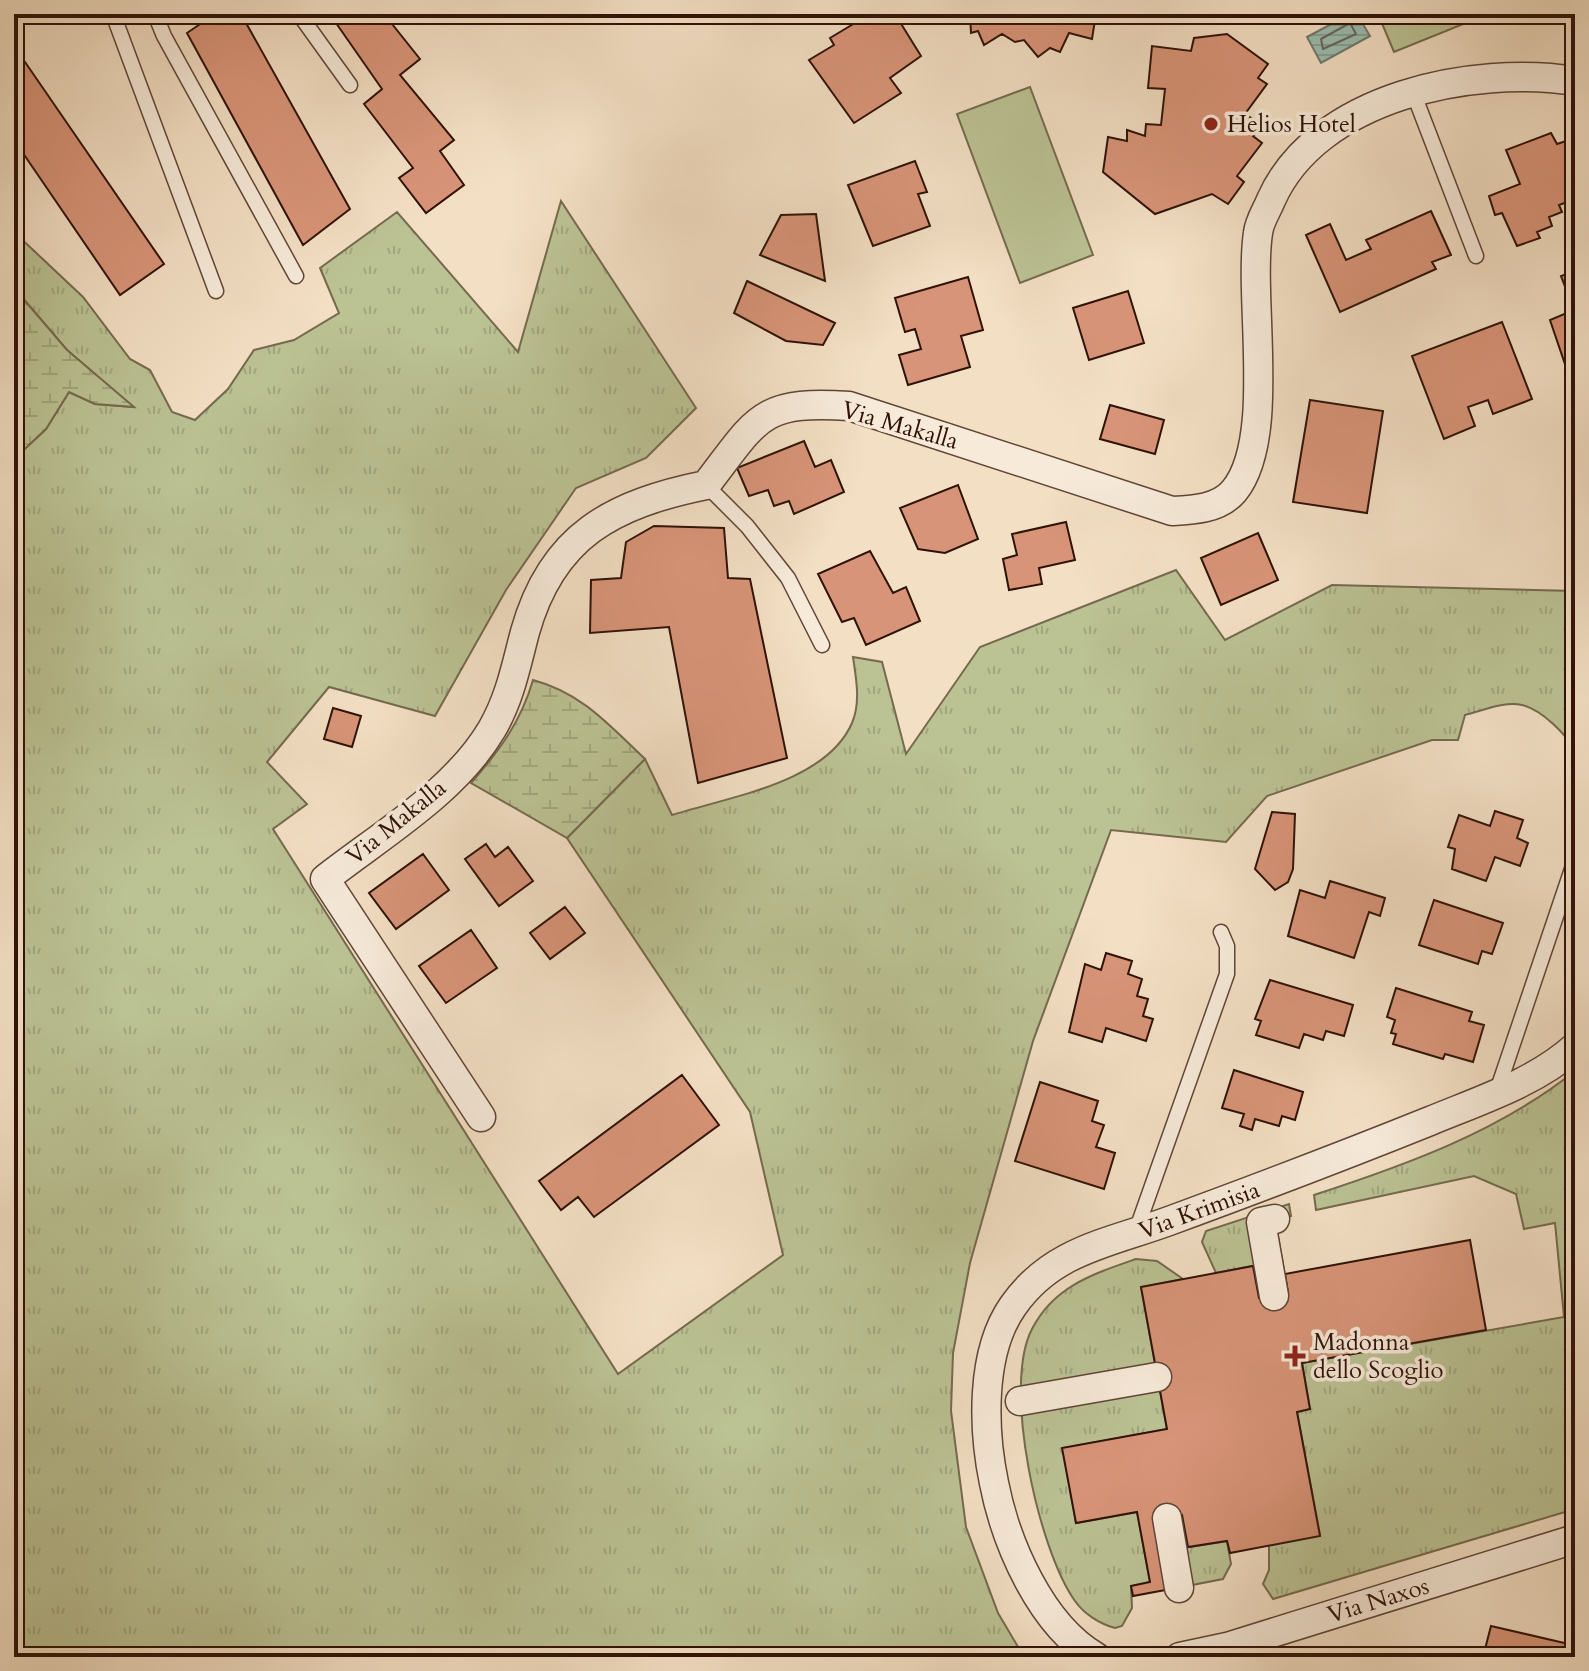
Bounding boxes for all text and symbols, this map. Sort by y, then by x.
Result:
place label: Helios Hotel [1227,108,1356,141]
marker: Helios Hotel [1202,115,1220,133]
street label: Via Makalla [838,393,963,458]
street label: Via Makalla [339,771,454,873]
street label: Via Krimisia [1134,1173,1265,1248]
place label: Madonna dello Scoglio [1313,1326,1444,1387]
marker: Madonna dello Scoglio [1284,1345,1306,1367]
street label: Via Naxos [1323,1569,1433,1632]

